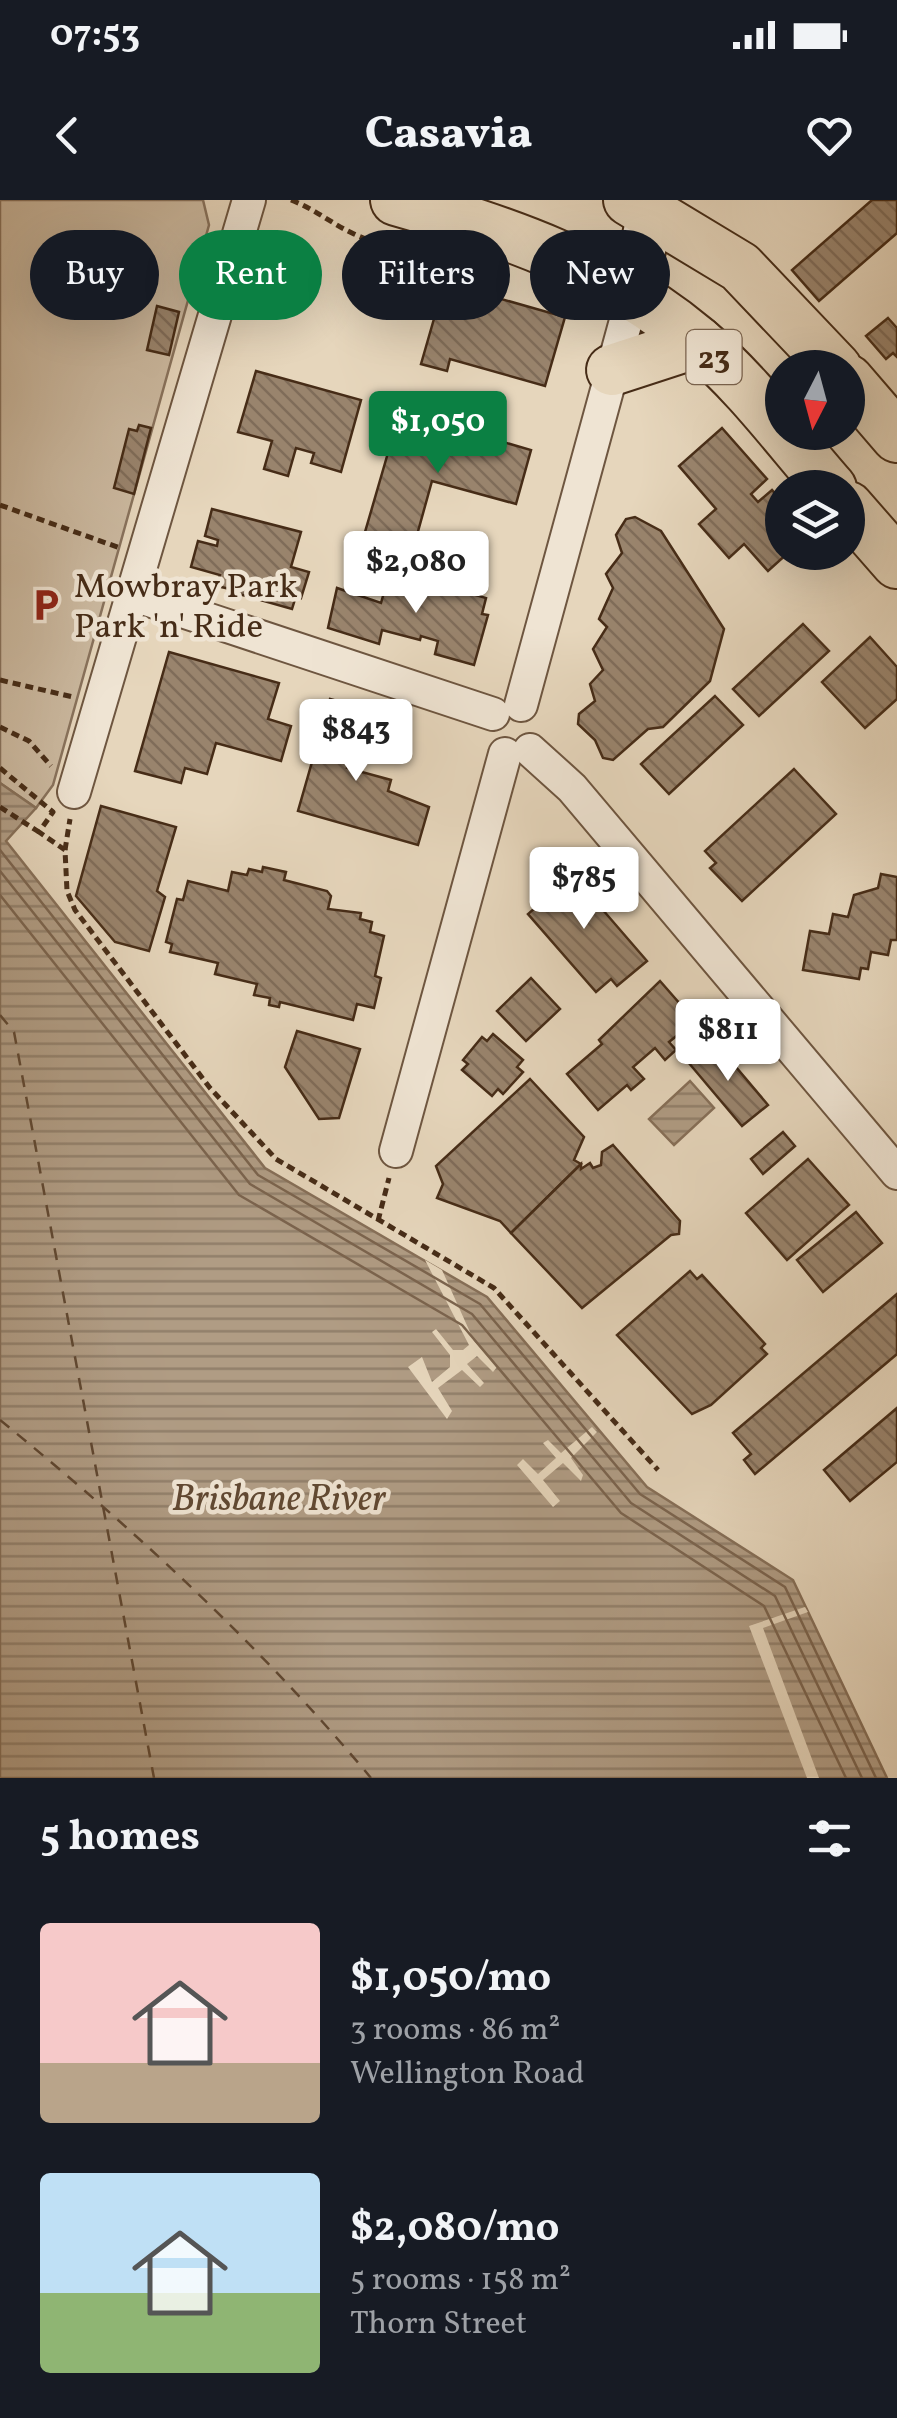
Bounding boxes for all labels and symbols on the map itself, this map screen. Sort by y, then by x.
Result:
road number: 23 [686,330,742,384]
north arrow [765,350,865,450]
pin: $1,050 [357,391,519,476]
pin: $2,080 [335,531,497,616]
place label: Mowbray Park Park 'n' Ride [74,564,298,652]
parking icon: Mowbray Park Park 'n' Ride [27,586,65,624]
pin: $843 [297,699,415,784]
pin: $785 [525,847,643,932]
pin: $811 [669,999,787,1084]
water label: Brisbane River [172,1474,387,1527]

